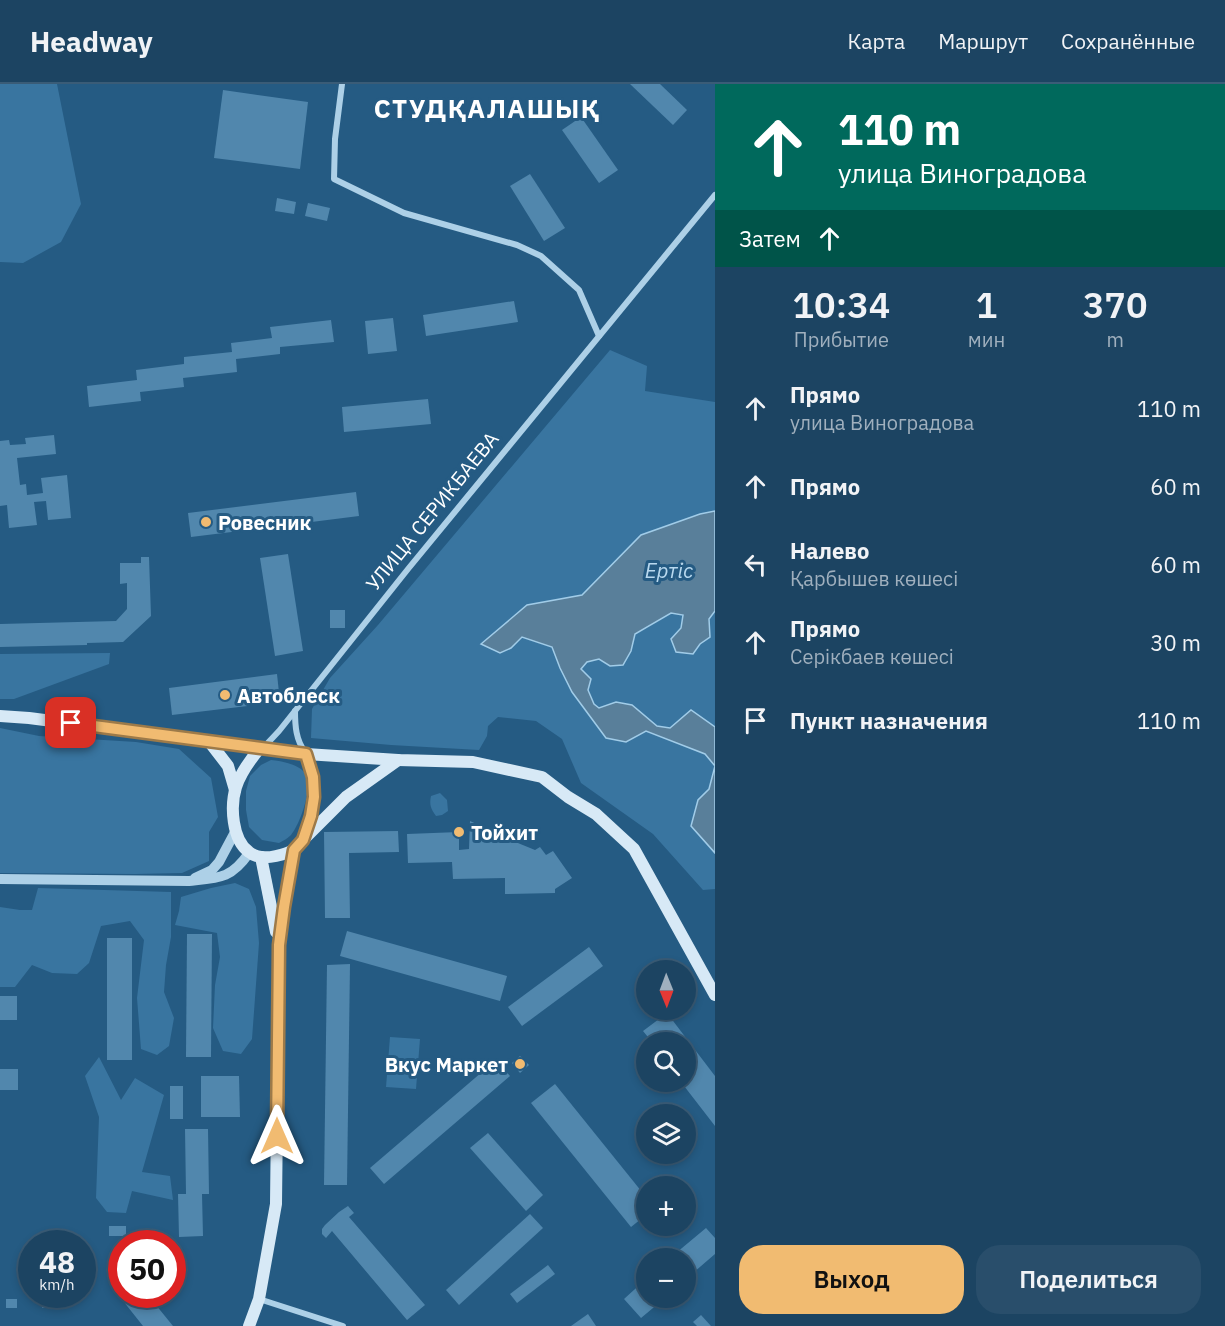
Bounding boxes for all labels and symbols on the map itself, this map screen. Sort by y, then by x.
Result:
district label: СТУДҚАЛАШЫҚ [374,91,600,125]
street label: УЛИЦА СЕРИКБАЕВА [359,426,505,596]
place label: Ровесник [218,509,312,536]
marker: Ровесник [199,515,213,529]
water label: Ертіс [645,556,693,584]
place label: Автоблеск [237,682,340,709]
marker: Автоблеск [218,688,232,702]
pin [45,697,96,748]
place label: Тойхит [471,819,538,846]
marker: Тойхит [452,825,466,839]
north arrow [636,960,696,1020]
place label: Вкус Маркет [385,1051,508,1078]
marker: Вкус Маркет [513,1057,527,1071]
position arrow [245,1104,309,1168]
speed limit sign: 50 [108,1230,186,1308]

